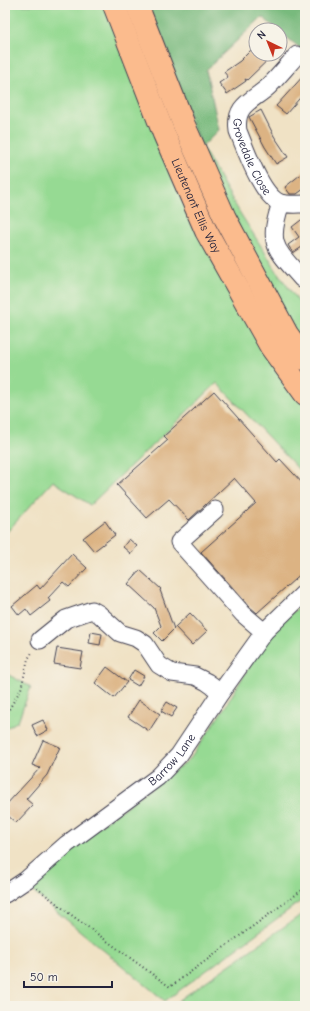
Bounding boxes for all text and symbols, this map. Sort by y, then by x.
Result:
north arrow [248,22,288,62]
text: N [254,28,269,42]
street label: Grovedale Close [230,118,274,198]
street label: Lieutenant Ellis Way [168,156,224,256]
street label: Barrow Lane [146,731,198,789]
scale bar [24,963,112,989]
text: 50 m [30,970,58,984]

